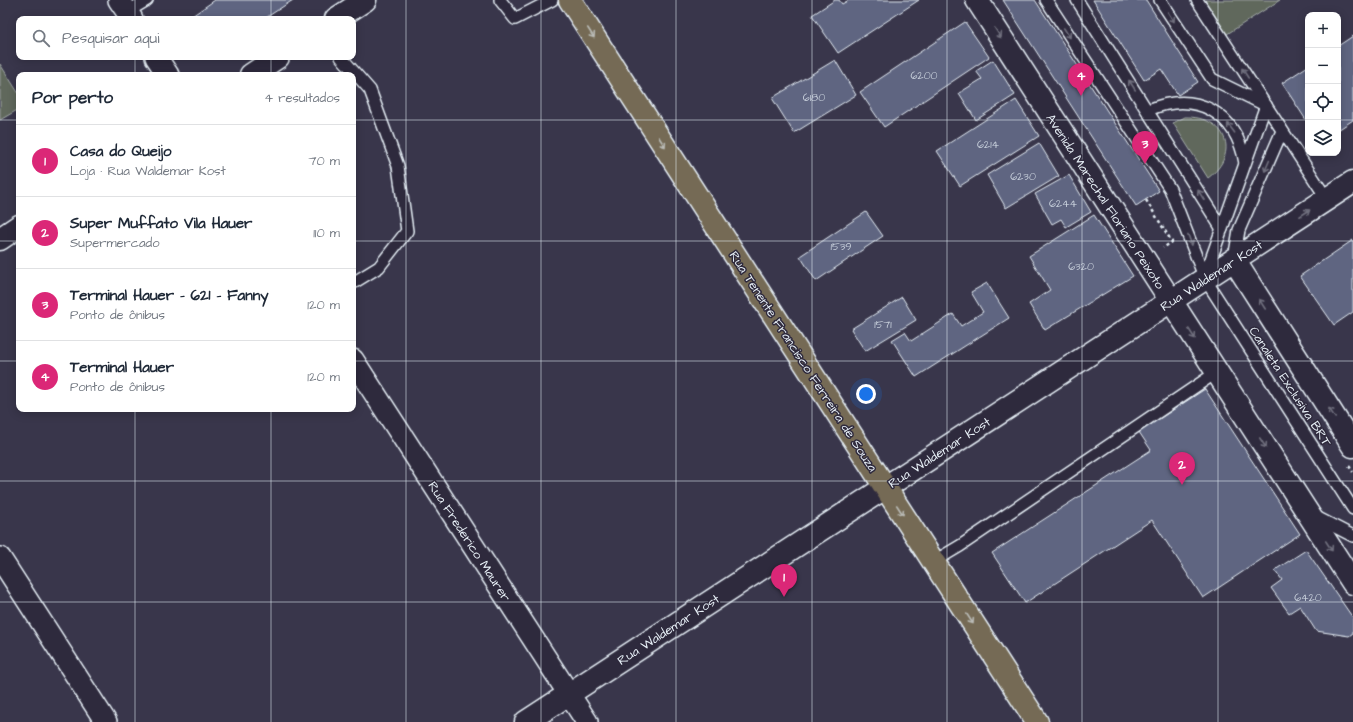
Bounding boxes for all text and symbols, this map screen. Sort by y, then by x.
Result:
one-way arrow [1168,11,1176,23]
map controls [1305,12,1341,156]
button: + [1305,12,1341,48]
search box [16,16,356,60]
icon: search [30,27,52,49]
one-way arrow [587,27,595,38]
one-way arrow [994,27,1002,38]
one-way arrow [1064,27,1072,39]
text: Pesquisar aqui [62,28,159,49]
button: − [1305,48,1341,84]
pin: 4 [1068,63,1094,96]
one-way arrow [1240,67,1248,79]
house number: 6200 [910,68,938,83]
one-way arrow [1128,80,1136,91]
button: locate [1305,84,1341,120]
text: Por perto [32,86,113,110]
text: 4 resultados [264,89,340,107]
house number: 6180 [803,90,825,105]
street label: Avenida Marechal Floriano Peixoto [1042,110,1169,293]
button: layers [1305,120,1341,156]
one-way arrow [1227,123,1236,134]
pin: 3 [1132,131,1158,164]
one-way arrow [658,136,666,147]
house number: 6214 [977,137,1000,152]
text: Casa do Queijo [70,141,171,162]
text: 1 [44,152,46,170]
text: 70 m [308,152,340,170]
one-way arrow [1262,160,1270,172]
text: Loja · Rua Waldemar Kost [70,162,226,180]
house number: 6230 [1010,169,1036,184]
one-way arrow [1197,190,1205,201]
house number: 6244 [1049,196,1078,211]
one-way arrow [1299,209,1310,217]
text: Super Muffato Vila Hauer [70,213,252,234]
text: 2 [41,224,49,242]
text: 110 m [313,224,340,242]
text: Supermercado [70,234,160,252]
one-way arrow [1186,234,1194,246]
street label: Rua Waldemar Kost [1157,236,1267,316]
house number: 1539 [830,239,852,254]
street label: Rua Tenente Francisco Ferreira de Souza [725,248,882,476]
house number: 6320 [1068,259,1094,274]
text: Terminal Hauer - 621 - Fanny [70,285,268,306]
text: 3 [42,296,48,314]
text: 120 m [307,296,340,314]
one-way arrow [1257,298,1265,310]
text: Ponto de ônibus [70,306,165,324]
house number: 1571 [874,317,892,332]
street label: Canaleta Exclusiva BRT [1245,323,1336,451]
one-way arrow [1188,328,1196,339]
text: Terminal Hauer [70,357,174,378]
text: 4 [41,368,49,386]
text: 120 m [307,368,340,386]
text: Ponto de ônibus [70,378,165,396]
your location [856,384,876,404]
one-way arrow [1328,408,1336,419]
street label: Rua Waldemar Kost [885,413,995,493]
one-way arrow [1259,437,1267,449]
pin: 2 [1169,452,1195,485]
street label: Rua Frederico Maurer [424,478,515,605]
one-way arrow [896,504,904,515]
one-way arrow [1325,540,1333,551]
pin: 1 [771,564,797,597]
street label: Rua Waldemar Kost [614,590,724,670]
house number: 6420 [1294,590,1322,605]
one-way arrow [967,613,975,625]

